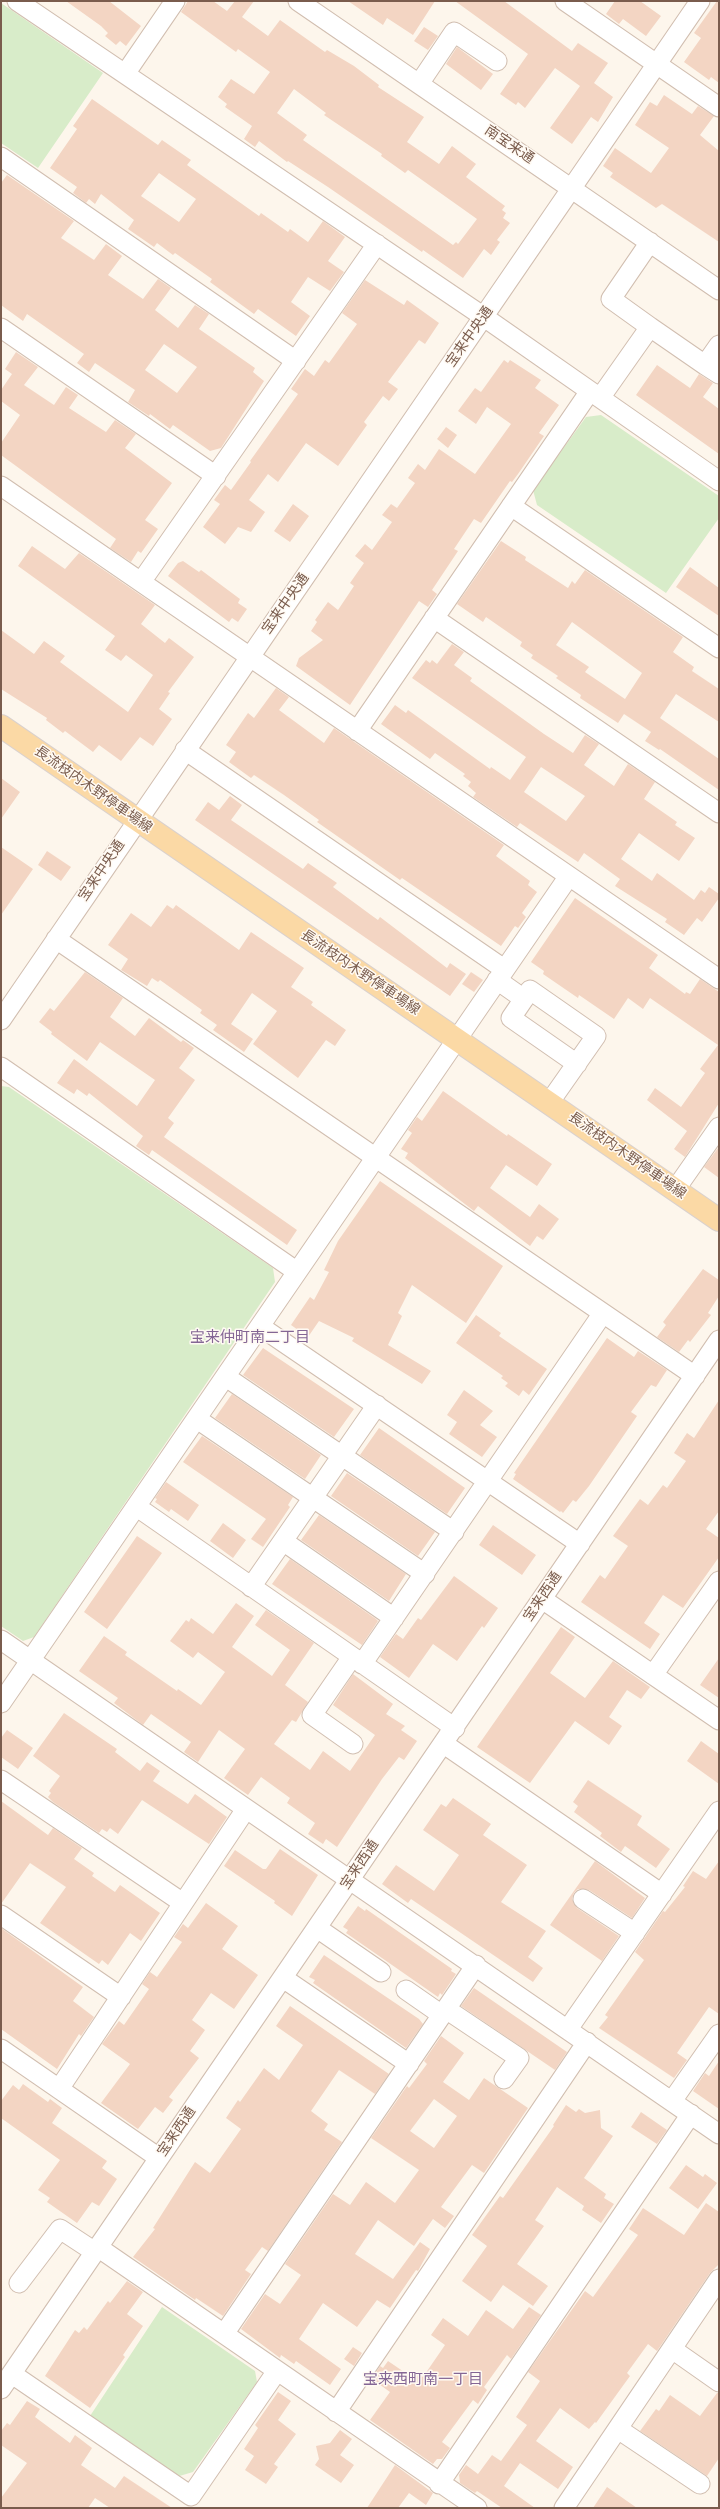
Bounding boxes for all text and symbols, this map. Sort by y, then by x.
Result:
street label: 南宝来通 [481,122,537,168]
street label: 宝来中央通 [443,304,497,370]
street label: 宝来中央通 [259,571,313,637]
street label: 長流枝内木野停車場線 [31,743,155,837]
street label: 宝来中央通 [75,837,129,905]
street label: 長流枝内木野停車場線 [297,927,423,1019]
street label: 長流枝内木野停車場線 [565,1109,689,1203]
district label: 宝来仲町南二丁目 [190,1329,310,1347]
street label: 宝来西通 [520,1569,566,1625]
street label: 宝来西通 [337,1837,383,1893]
street label: 宝来西通 [154,2104,200,2160]
district label: 宝来西町南一丁目 [363,2371,483,2389]

